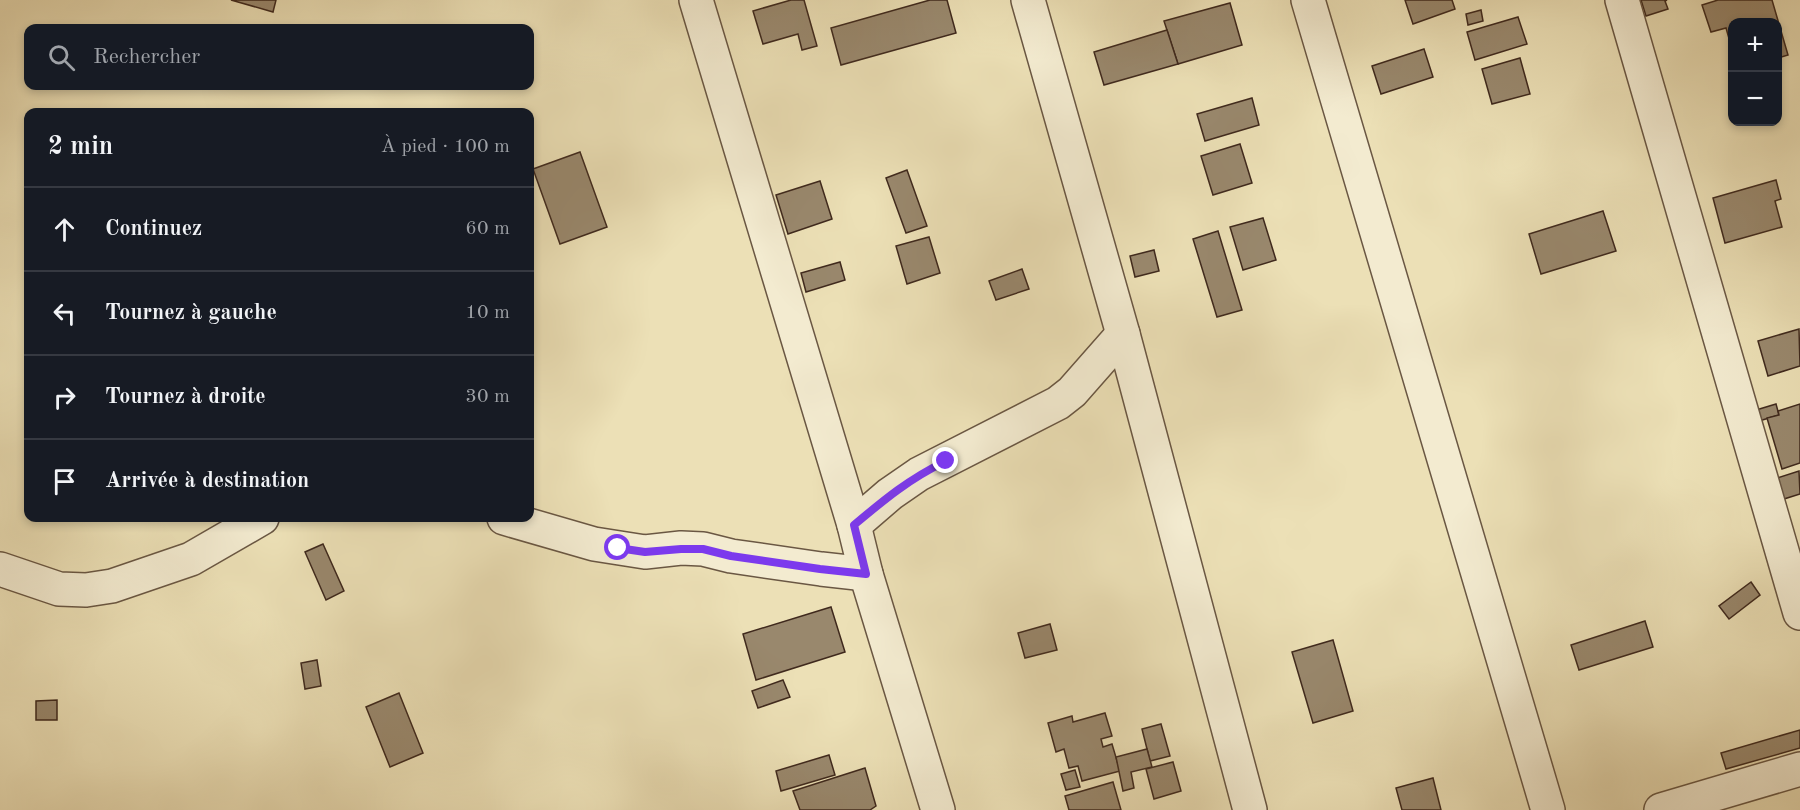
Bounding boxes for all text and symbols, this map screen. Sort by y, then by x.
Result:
map controls [1728,18,1782,126]
button: + [1728,18,1782,72]
search box [24,24,534,90]
icon: search [45,41,78,74]
text: Rechercher [93,46,200,68]
button: − [1728,72,1782,126]
text: 2 min [48,134,113,160]
text: À pied · 100 m [381,137,510,157]
icon: ahead [48,213,81,246]
text: Continuez [105,218,202,240]
text: 60 m [465,219,510,239]
icon: left [48,297,81,330]
text: Tournez à gauche [105,302,277,324]
text: 10 m [465,303,510,323]
icon: right [48,381,81,414]
text: Tournez à droite [105,386,266,408]
text: 30 m [465,387,510,407]
route end [932,447,958,473]
icon: arrive [48,465,81,498]
text: Arrivée à destination [105,470,309,492]
route start [604,534,630,560]

